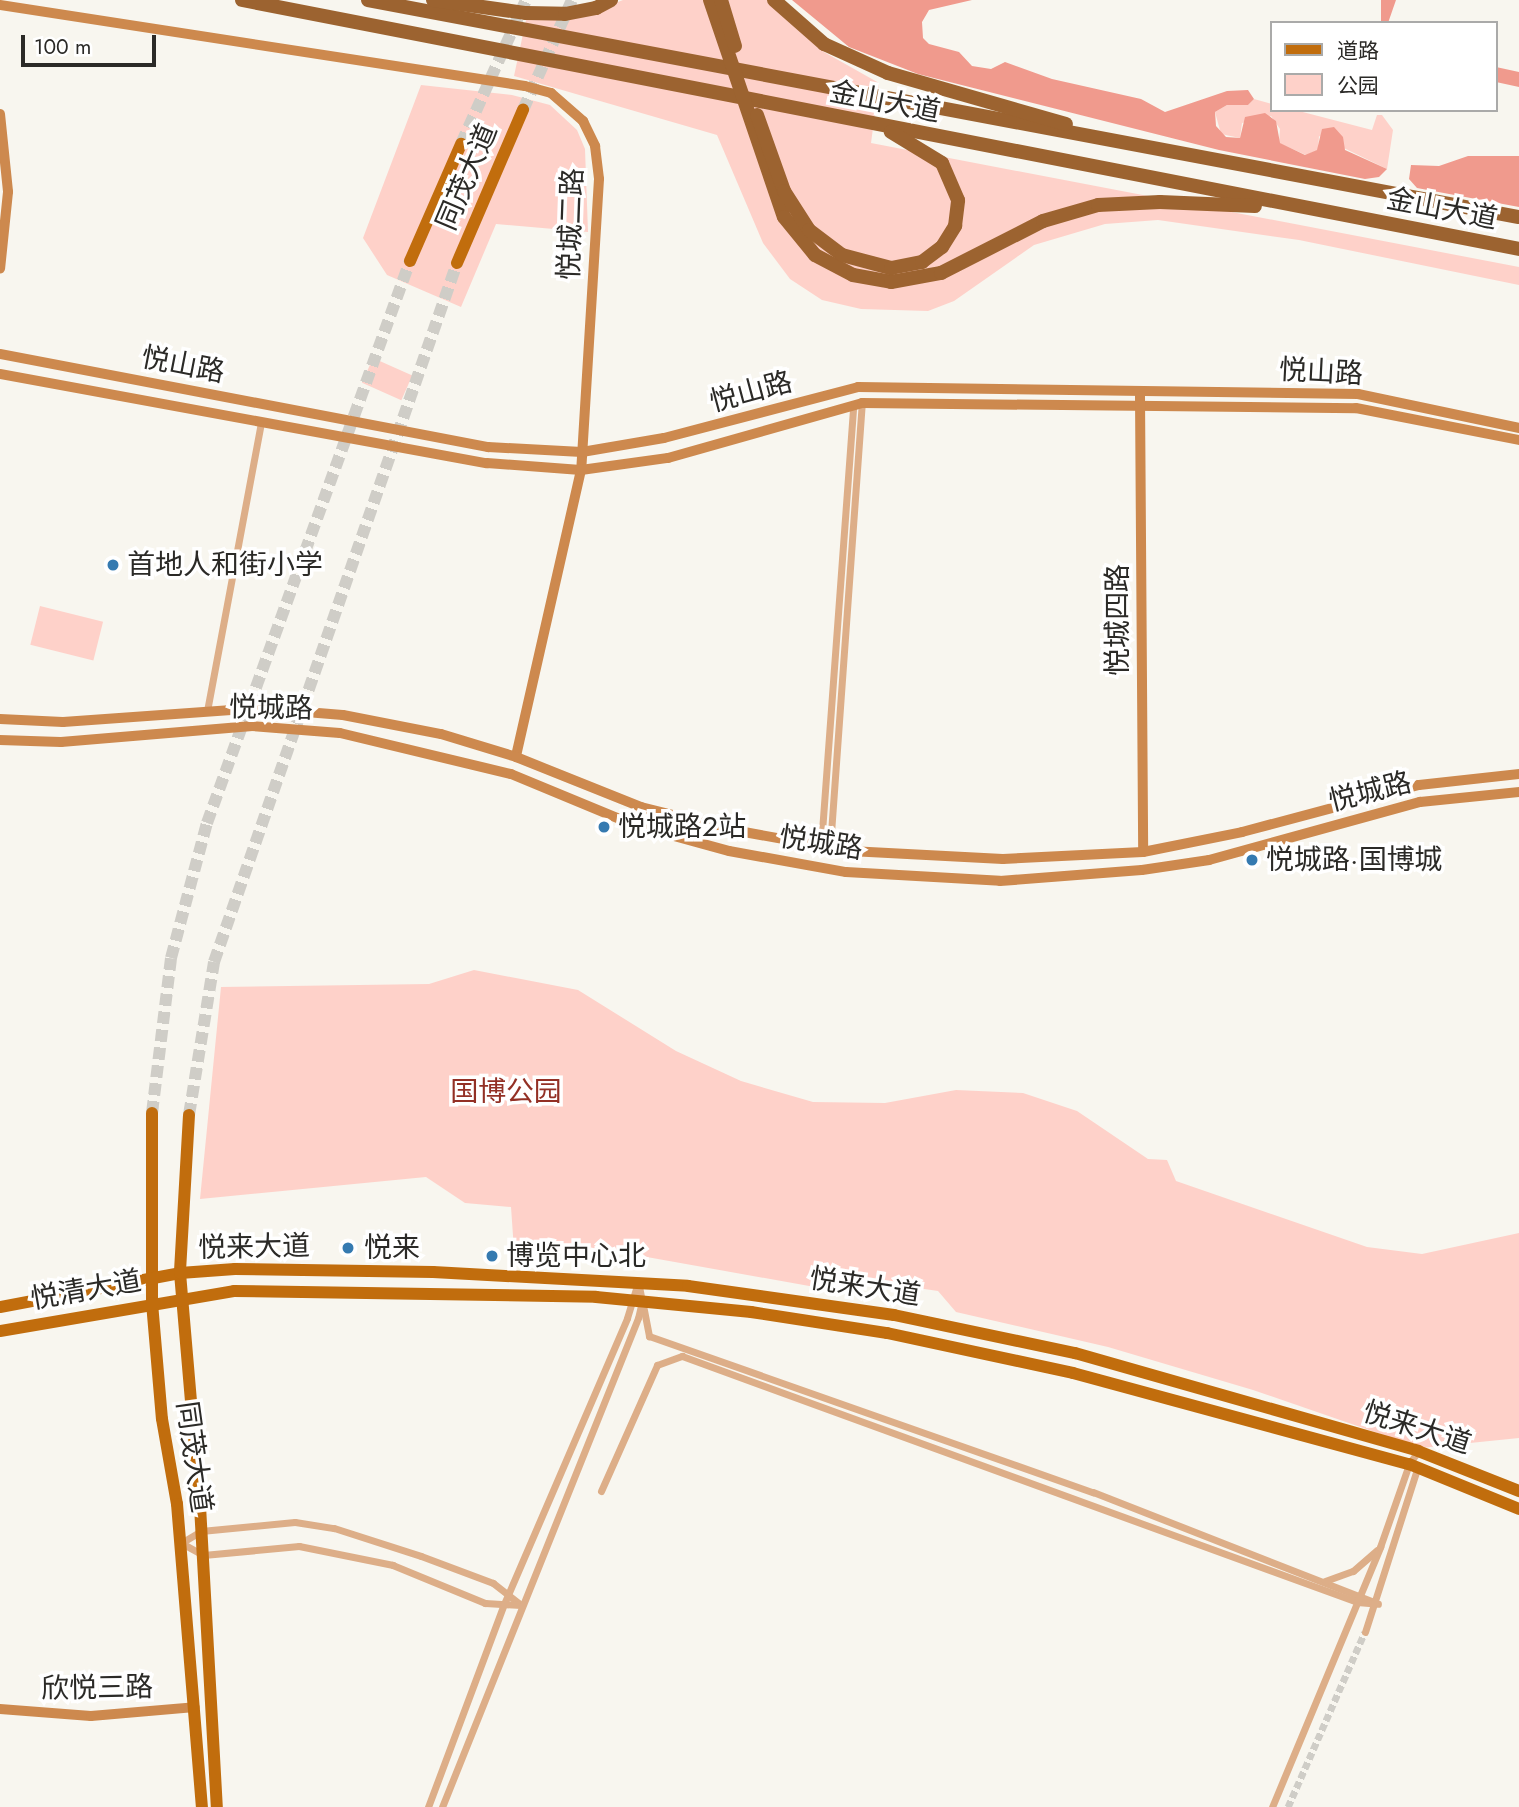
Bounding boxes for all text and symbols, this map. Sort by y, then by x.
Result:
scale bar [24,21,159,65]
legend [1270,21,1498,112]
text: 100 m [34,32,91,62]
text: 道路 [1337,36,1379,66]
text: 公园 [1337,71,1379,101]
street label: 金山大道 [827,75,943,129]
street label: 同茂大道 [430,119,504,235]
street label: 悦城二路 [552,167,590,281]
street label: 金山大道 [1384,182,1500,236]
street label: 悦山路 [139,340,227,390]
street label: 悦山路 [1278,353,1364,391]
street label: 悦山路 [706,365,796,419]
place label: 首地人和街小学 [127,548,323,582]
marker: 首地人和街小学 [105,557,121,573]
street label: 悦城四路 [1101,564,1135,676]
street label: 悦城路 [229,690,313,726]
street label: 悦城路 [1325,766,1415,818]
place label: 悦城路2站 [618,810,746,844]
marker: 悦城路2站 [596,819,612,835]
street label: 悦城路 [777,820,865,866]
place label: 悦城路·国博城 [1266,843,1442,877]
marker: 悦城路·国博城 [1244,852,1260,868]
park label: 国博公园 [450,1075,562,1109]
street label: 悦来大道 [198,1229,310,1265]
place label: 悦来 [364,1231,420,1265]
marker: 悦来 [338,1238,358,1258]
place label: 博览中心北 [506,1239,646,1273]
marker: 博览中心北 [484,1248,500,1264]
street label: 悦来大道 [807,1262,923,1312]
street label: 悦清大道 [28,1264,144,1316]
street label: 悦来大道 [1359,1395,1475,1461]
street label: 同茂大道 [170,1399,218,1515]
street label: 欣悦三路 [41,1670,153,1706]

